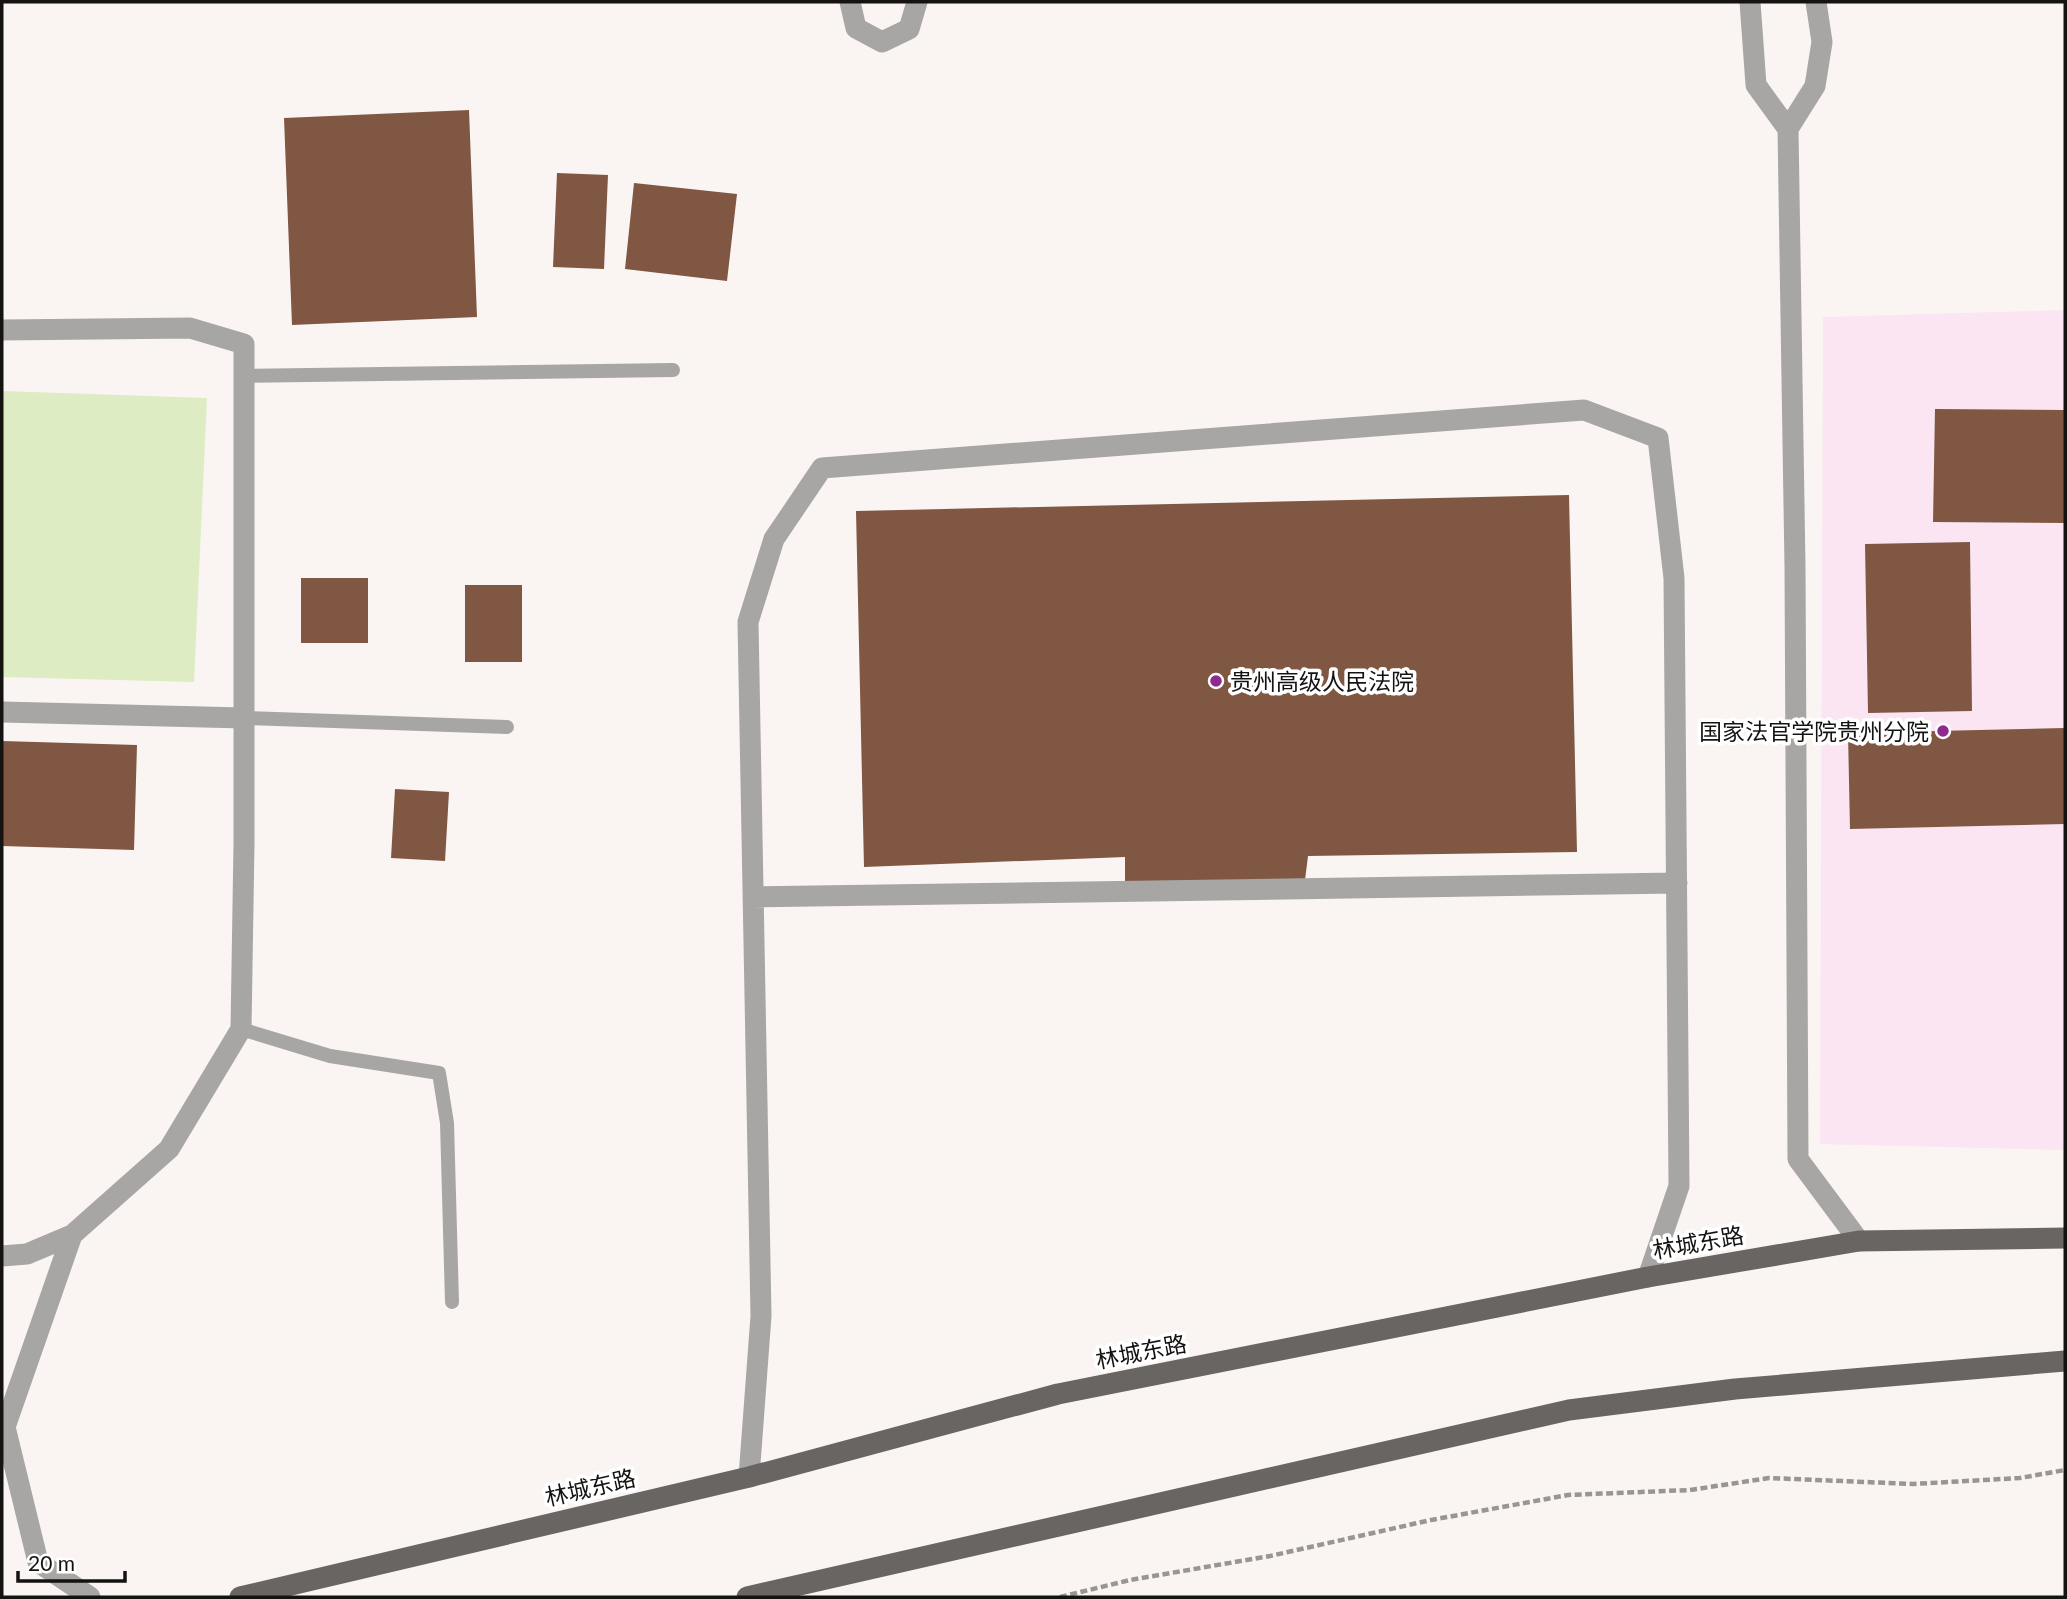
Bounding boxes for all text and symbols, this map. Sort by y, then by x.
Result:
place label: 贵州高级人民法院 [1230,667,1414,695]
marker: 贵州高级人民法院 [1208,673,1224,689]
place label: 国家法官学院贵州分院 [1699,717,1929,745]
marker: 国家法官学院贵州分院 [1935,723,1951,739]
street label: 林城东路 [1650,1220,1746,1264]
street label: 林城东路 [1093,1328,1189,1374]
street label: 林城东路 [542,1463,638,1511]
scale bar [18,1540,124,1584]
text: 20 m [28,1550,75,1575]

